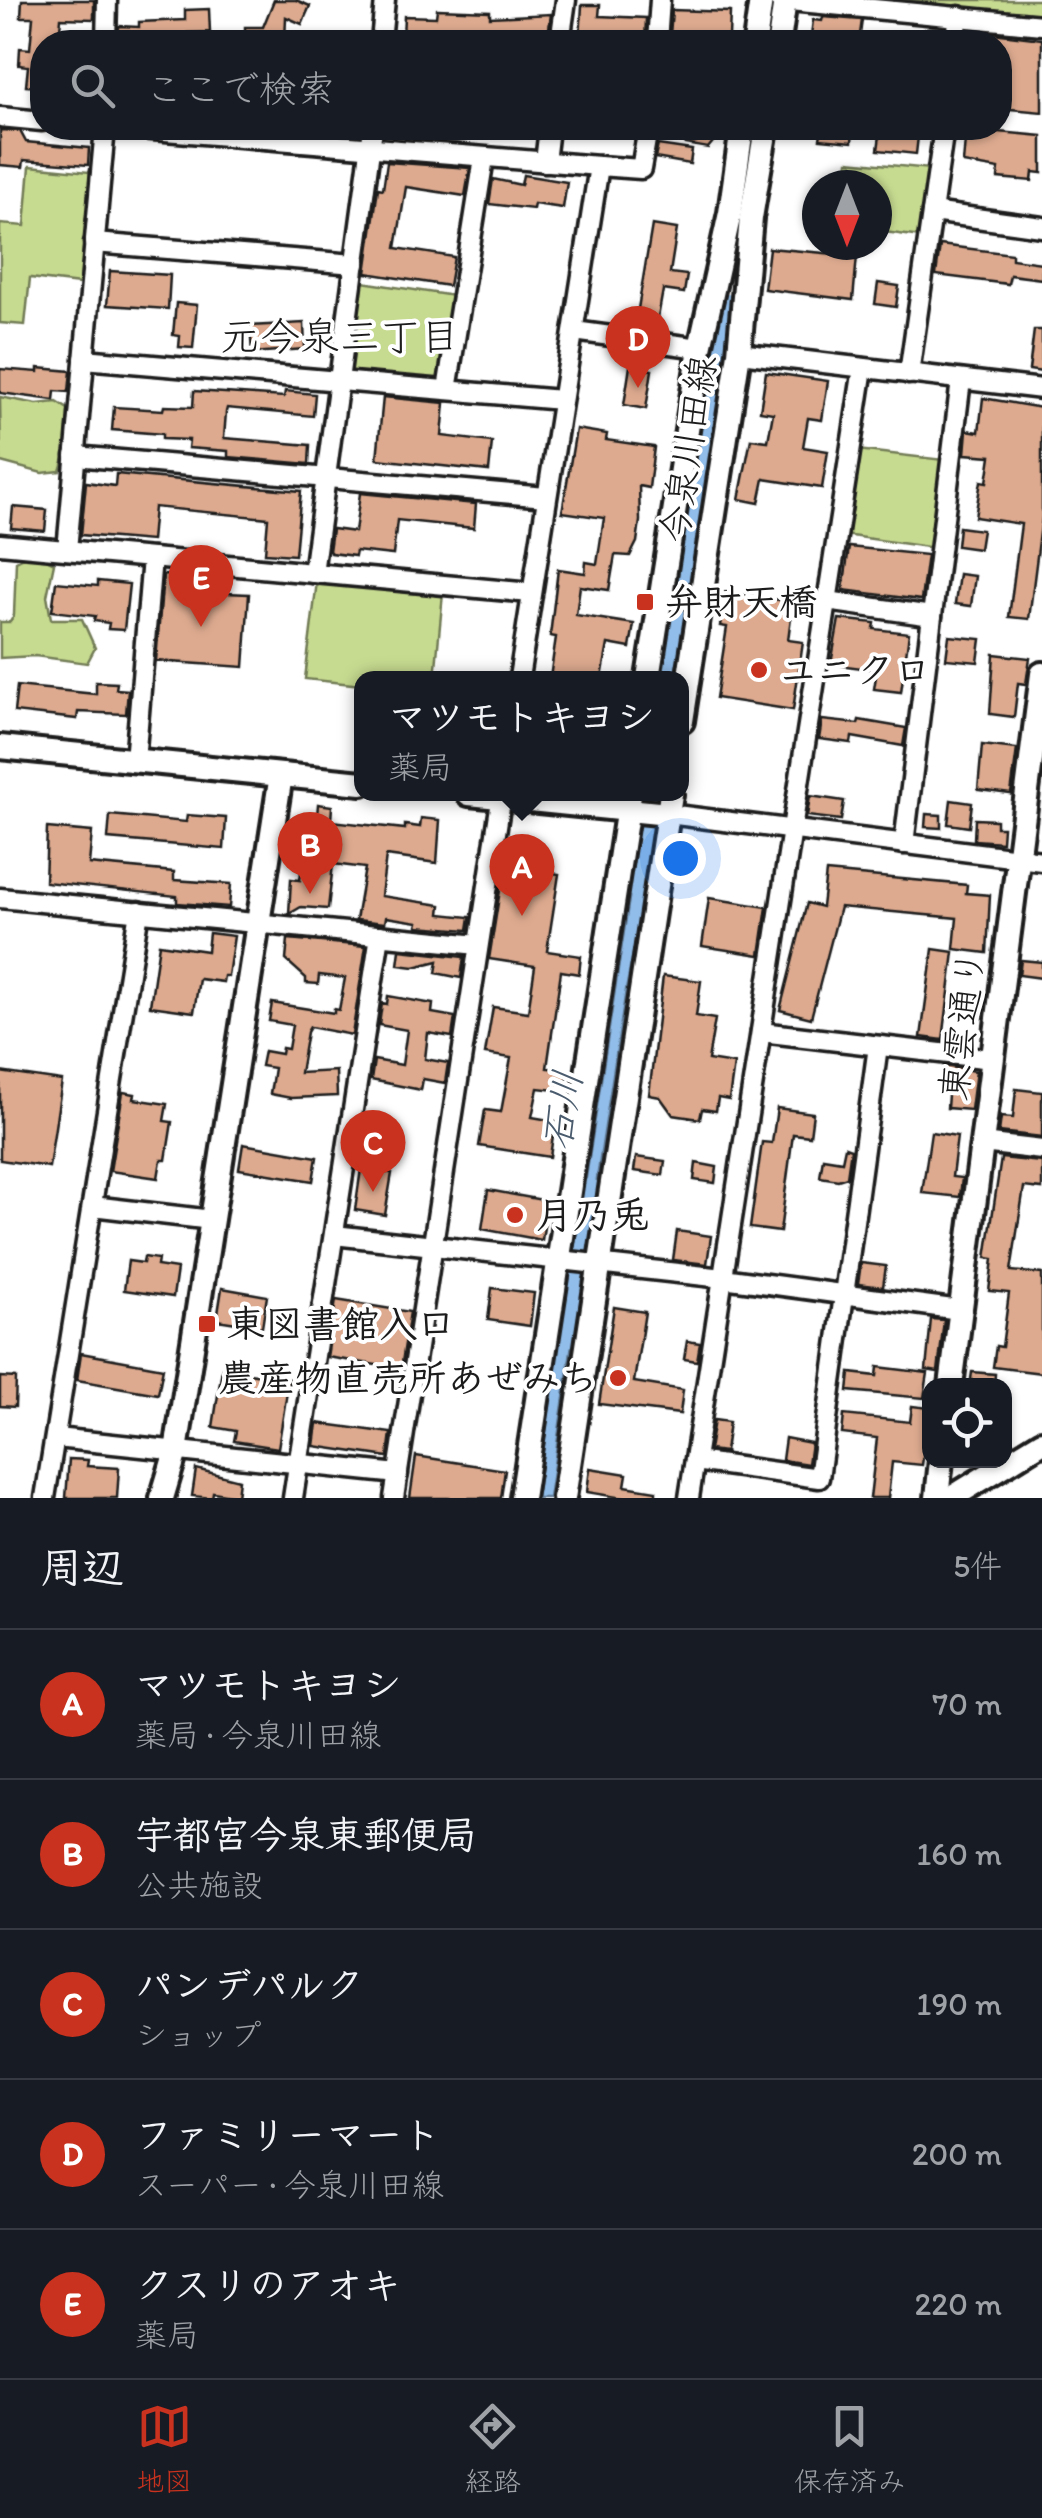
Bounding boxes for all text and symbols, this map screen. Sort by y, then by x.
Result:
search box [30,30,1012,140]
icon: search [65,58,120,113]
text: ここで検索 [145,66,335,112]
north arrow [802,170,892,260]
pin: D [606,306,670,388]
district label: 元今泉三丁目 [220,312,460,360]
street label: 今泉川田線 [650,352,726,546]
pin: E [168,544,234,627]
place label: 弁財天橋 [665,579,817,625]
marker: 弁財天橋 [634,591,656,613]
place label: ユニクロ [779,647,932,693]
marker: ユニクロ [748,659,770,681]
popup [354,671,689,801]
text: マツモトキヨシ [388,694,655,740]
text: 薬局 [388,748,453,786]
pin: B [278,812,342,894]
your location [655,833,706,884]
pin: A [490,834,554,916]
street label: 東雲通り [930,947,994,1103]
water label: 石川 [532,1067,592,1153]
pin: C [340,1110,406,1192]
place label: 月乃兎 [535,1192,649,1238]
marker: 月乃兎 [504,1204,526,1226]
place label: 東図書館入口 [227,1301,455,1347]
marker: 東図書館入口 [196,1313,218,1335]
place label: 農産物直売所あぜみち [219,1355,598,1401]
marker: 農産物直売所あぜみち [607,1367,629,1389]
map controls [922,1378,1012,1468]
button: locate [922,1378,1012,1468]
text: 周辺 [40,1542,124,1593]
text: 5件 [953,1547,1002,1585]
text: マツモトキヨシ [135,1662,401,1708]
text: A [62,1685,83,1723]
text: 70 m [932,1685,1002,1723]
text: 薬局 · 今泉川田線 [135,1716,381,1754]
text: 宇都宮今泉東郵便局 [135,1812,477,1858]
text: B [62,1835,83,1873]
text: 160 m [916,1835,1002,1873]
text: 公共施設 [135,1866,263,1904]
text: パンデパルク [135,1962,364,2008]
text: C [62,1985,83,2023]
text: 190 m [917,1985,1002,2023]
text: ショップ [135,2016,262,2054]
text: ファミリーマート [135,2112,441,2158]
text: D [62,2135,83,2173]
text: 200 m [912,2135,1002,2173]
text: スーパー · 今泉川田線 [135,2166,444,2204]
text: クスリのアオキ [135,2262,401,2308]
text: E [64,2285,81,2323]
text: 220 m [915,2285,1002,2323]
text: 薬局 [135,2316,199,2354]
tab: 地図 [136,2399,192,2499]
tab: 経路 [465,2399,521,2499]
tab: 保存済み [794,2399,906,2499]

